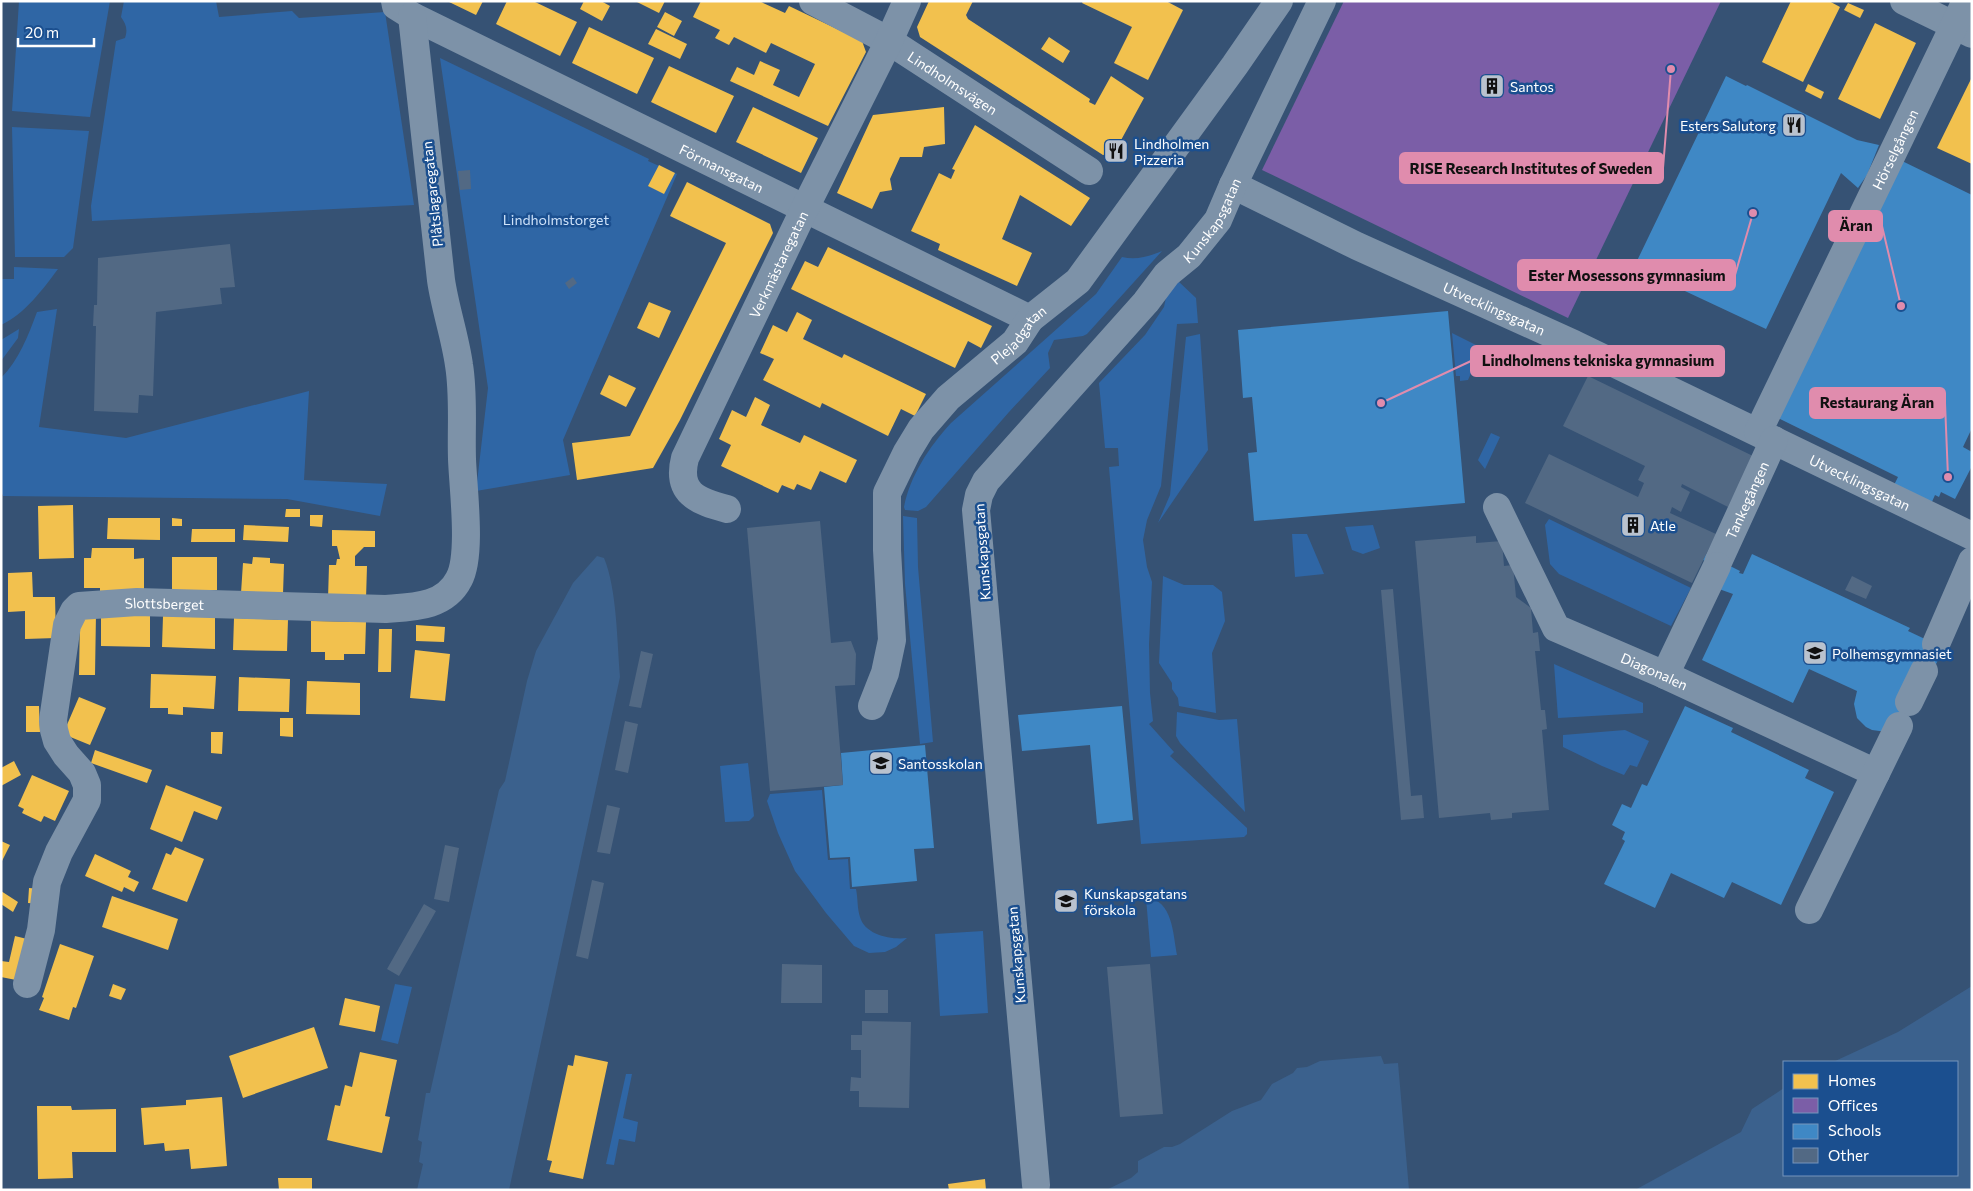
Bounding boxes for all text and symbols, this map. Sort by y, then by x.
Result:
scale bar [18,15,94,47]
text: 20 m [25,23,59,41]
street label: Lindholmsvägen [905,47,1001,118]
building icon: Santos [1479,73,1505,99]
place label: Santos [1510,78,1554,95]
street label: Hörselgången [1868,106,1921,192]
restaurant icon: Esters Salutorg [1781,112,1807,138]
place label: Esters Salutorg [1680,117,1776,134]
place label: Lindholmen Pizzeria [1134,135,1209,168]
restaurant icon: Lindholmen Pizzeria [1103,138,1129,164]
street label: Plåtslagaregatan [418,140,446,248]
street label: Förmansgatan [677,140,767,196]
callout: RISE Research Institutes of Sweden [1400,153,1663,183]
text: RISE Research Institutes of Sweden [1410,159,1652,177]
street label: Kunskapsgatan [1179,175,1244,266]
street label: Verkmästaregatan [745,208,811,321]
park label: Lindholmstorget [503,211,609,228]
callout: Äran [1829,211,1882,241]
text: Äran [1839,216,1873,234]
callout: Ester Mosessons gymnasium [1518,260,1735,290]
text: Ester Mosessons gymnasium [1528,266,1726,284]
street label: Utvecklingsgatan [1441,278,1548,338]
street label: Plejadgatan [987,301,1049,368]
callout: Lindholmens tekniska gymnasium [1471,346,1724,376]
text: Lindholmens tekniska gymnasium [1482,351,1714,369]
callout: Restaurang Äran [1810,388,1945,418]
text: Restaurang Äran [1820,393,1934,411]
street label: Utvecklingsgatan [1807,450,1913,514]
street label: Tankegången [1721,459,1772,541]
street label: Kunskapsgatan [970,503,994,601]
building icon: Atle [1620,512,1646,538]
place label: Atle [1650,517,1676,534]
street label: Slottsberget [124,593,205,612]
school or university icon: Polhemsgymnasiet [1802,640,1828,666]
place label: Polhemsgymnasiet [1832,645,1952,662]
street label: Diagonalen [1618,649,1691,693]
school or university icon: Santosskolan [868,750,894,776]
place label: Santosskolan [898,755,983,772]
place label: Kunskapsgatans förskola [1084,885,1187,918]
school or university icon: Kunskapsgatans förskola [1053,888,1079,914]
street label: Kunskapsgatan [1003,906,1029,1004]
legend [1783,1061,1958,1176]
text: Homes [1828,1071,1876,1089]
text: Offices [1828,1096,1878,1114]
text: Schools [1828,1121,1882,1139]
text: Other [1828,1146,1869,1164]

